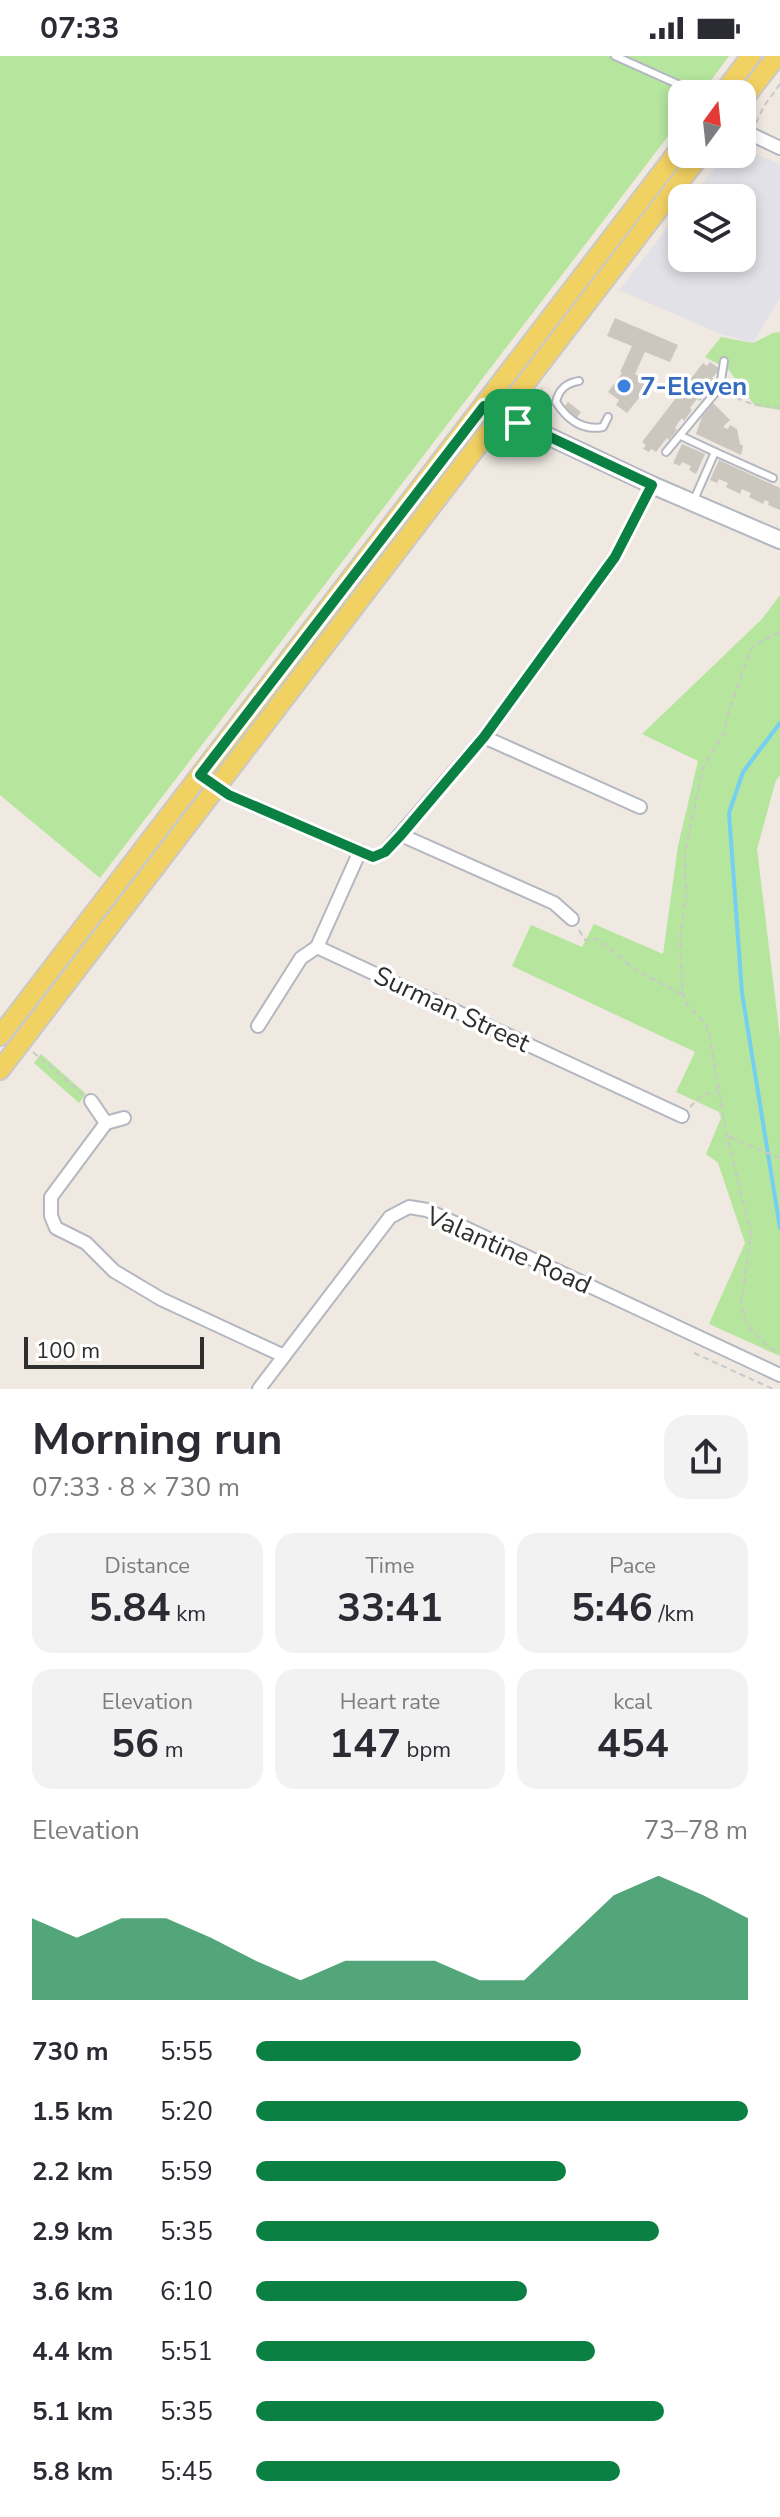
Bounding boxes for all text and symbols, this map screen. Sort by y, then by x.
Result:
text: 07:33 [40,8,119,49]
north arrow [668,80,756,168]
map controls [668,80,756,272]
button: layers [668,184,756,272]
place label: 7-Eleven [640,369,747,404]
marker: 7-Eleven [615,377,633,395]
pin [484,389,552,457]
icon: arrive [496,401,540,445]
street label: Surman Street [368,958,536,1061]
street label: Valantine Road [420,1198,597,1303]
scale bar [24,1333,204,1369]
text: 100 m [36,1336,100,1366]
text: Morning run [32,1410,282,1470]
button: share [664,1415,748,1499]
text: 07:33 · 8 × 730 m [32,1470,240,1505]
text: Distance [105,1551,190,1581]
text: Time [366,1551,414,1581]
text: Pace [609,1551,656,1581]
text: 5.84 [89,1581,171,1635]
text: 33:41 [337,1581,443,1635]
text: 5:46 [571,1581,653,1635]
text: km [171,1599,206,1629]
text: /km [653,1599,694,1629]
text: Elevation [102,1687,193,1717]
text: Heart rate [340,1687,440,1717]
text: kcal [613,1687,652,1717]
text: 56 [111,1717,159,1771]
text: 147 [329,1717,401,1771]
text: 454 [597,1717,669,1771]
text: m [159,1735,184,1765]
text: bpm [401,1735,451,1765]
text: Elevation [32,1813,140,1848]
text: 73–78 m [644,1813,748,1848]
text: 730 m [32,2034,109,2069]
text: 5:55 [160,2034,213,2069]
text: 1.5 km [32,2094,113,2129]
text: 5:20 [160,2094,213,2129]
text: 2.2 km [32,2154,113,2189]
text: 5:59 [160,2154,213,2189]
text: 2.9 km [32,2214,113,2249]
text: 5:35 [160,2214,213,2249]
text: 3.6 km [32,2274,113,2309]
text: 6:10 [160,2274,213,2309]
text: 4.4 km [32,2334,113,2369]
text: 5:51 [160,2334,213,2369]
text: 5.1 km [32,2394,113,2429]
text: 5:35 [160,2394,213,2429]
text: 5.8 km [32,2454,113,2489]
text: 5:45 [160,2454,213,2489]

